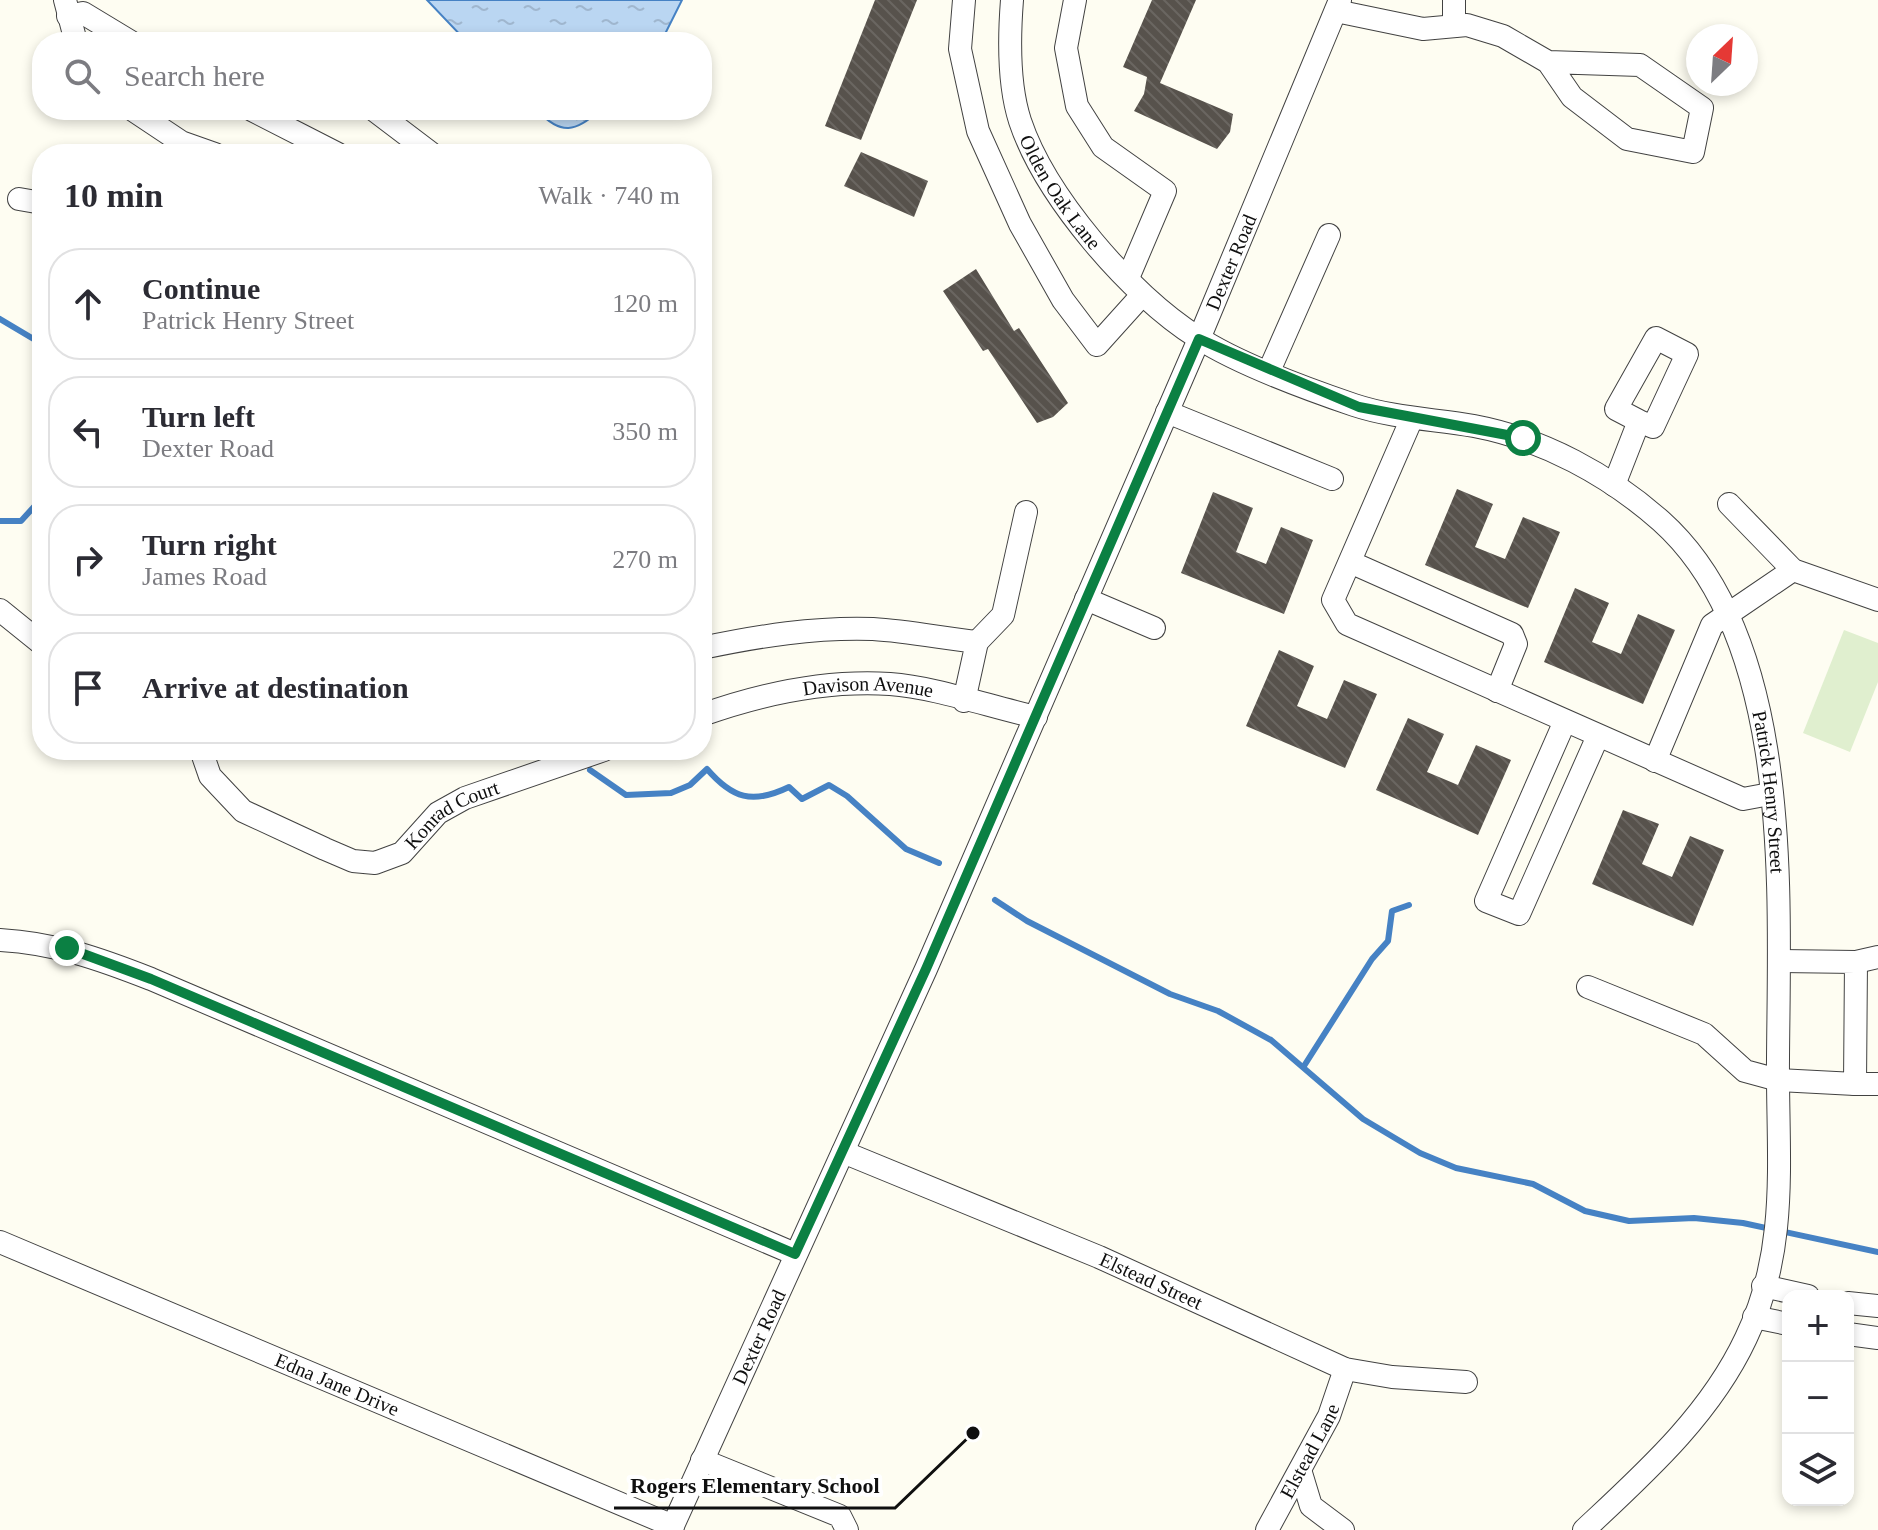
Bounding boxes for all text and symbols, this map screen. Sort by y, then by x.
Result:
north arrow [1686,24,1758,96]
search box [32,32,712,120]
icon: search [60,54,104,98]
text: Search here [124,59,265,92]
street label: Olden Oak Lane [1015,131,1106,254]
text: 10 min [64,177,163,214]
text: Walk · 740 m [538,181,680,210]
street label: Dexter Road [1201,211,1261,313]
text: Continue [142,272,260,305]
icon: ahead [66,282,110,326]
text: 120 m [612,289,678,318]
text: Patrick Henry Street [142,306,354,335]
text: Turn left [142,400,255,433]
icon: left [66,410,110,454]
text: 350 m [612,417,678,446]
route start [1505,420,1541,456]
text: Dexter Road [142,434,274,463]
text: Turn right [142,528,277,561]
icon: right [66,538,110,582]
text: 270 m [612,545,678,574]
text: James Road [142,562,267,591]
icon: arrive [66,666,110,710]
text: Arrive at destination [142,671,409,704]
street label: Davison Avenue [801,672,936,702]
street label: Patrick Henry Street [1748,709,1789,874]
street label: Konrad Court [400,776,502,853]
route end [49,930,85,966]
street label: Elstead Street [1096,1248,1206,1314]
street label: Dexter Road [728,1286,790,1388]
map controls [1782,1290,1854,1506]
button: + [1782,1290,1854,1362]
street label: Edna Jane Drive [272,1348,403,1420]
button: − [1782,1362,1854,1434]
street label: Elstead Lane [1276,1401,1343,1502]
button: layers [1782,1434,1854,1506]
callout: Rogers Elementary School [614,1462,895,1508]
text: Rogers Elementary School [630,1473,880,1498]

